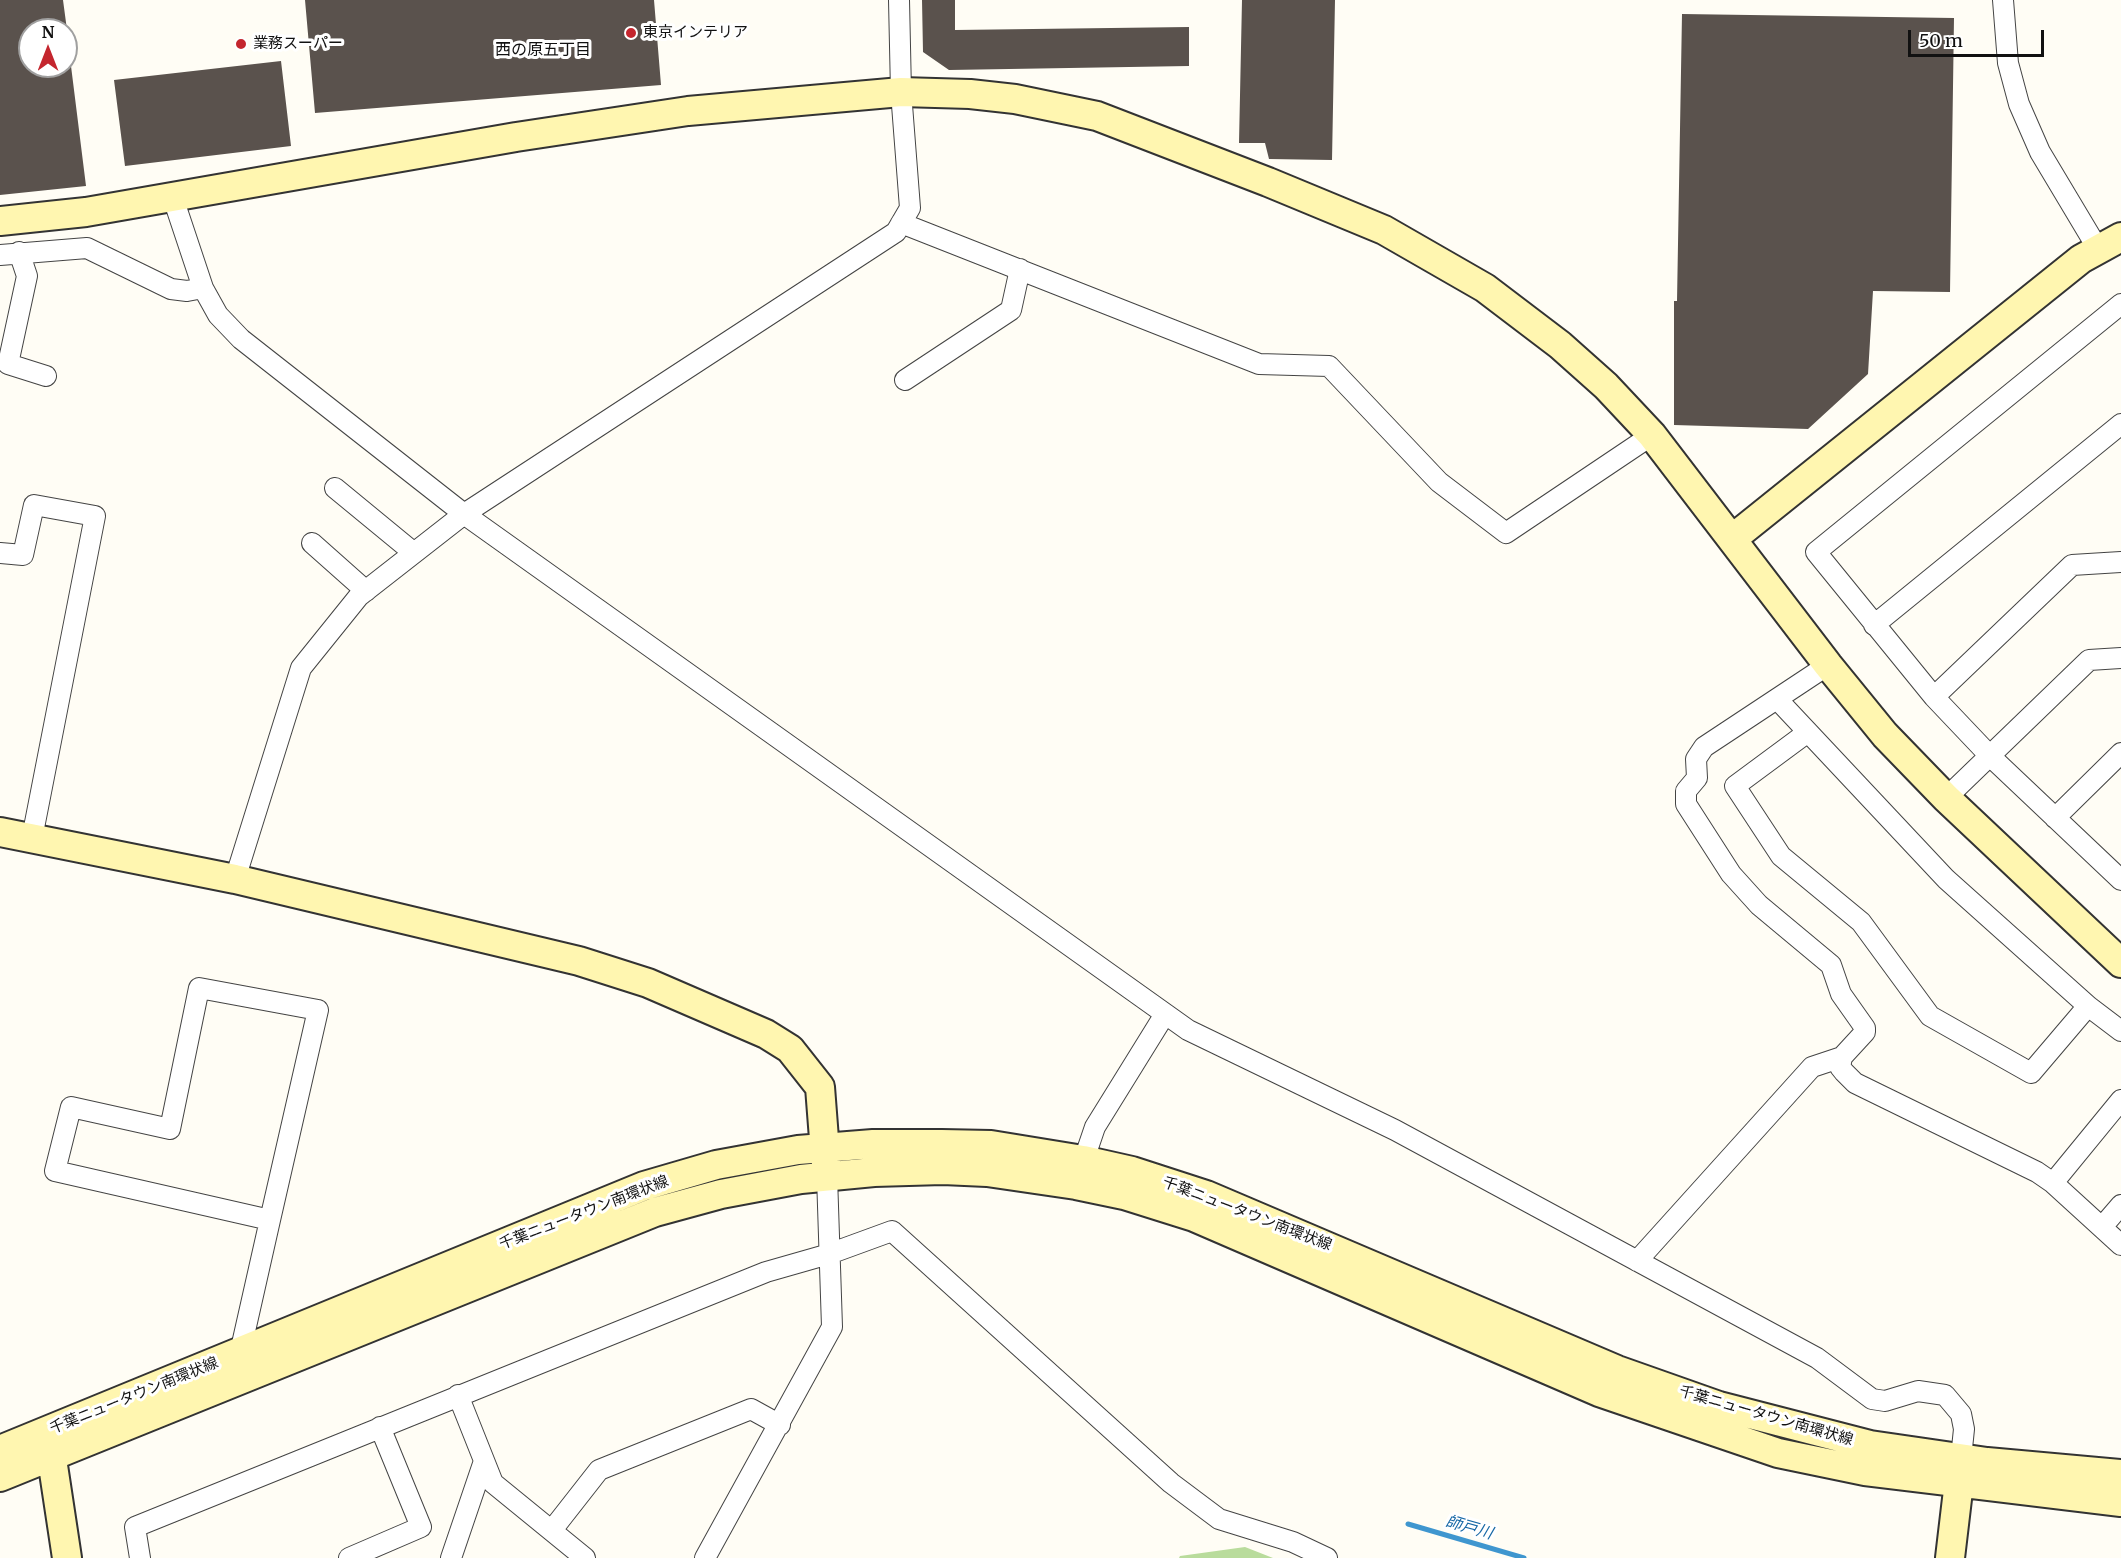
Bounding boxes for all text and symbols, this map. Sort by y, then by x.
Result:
north arrow [18,18,78,78]
scale bar [1911,18,2048,56]
text: N [42,22,54,42]
place label: 東京インテリア [643,24,748,42]
marker: 東京インテリア [624,26,638,40]
text: 50 m [1919,29,1963,52]
place label: 業務スーパー [253,35,343,53]
marker: 業務スーパー [234,37,248,51]
district label: 西の原五丁目 [495,40,591,60]
street label: 千葉ニュータウン南環状線 [497,1172,671,1254]
street label: 千葉ニュータウン南環状線 [1160,1173,1334,1255]
street label: 千葉ニュータウン南環状線 [47,1354,221,1438]
street label: 千葉ニュータウン南環状線 [1677,1383,1855,1449]
water label: 師戸川 [1443,1512,1495,1544]

